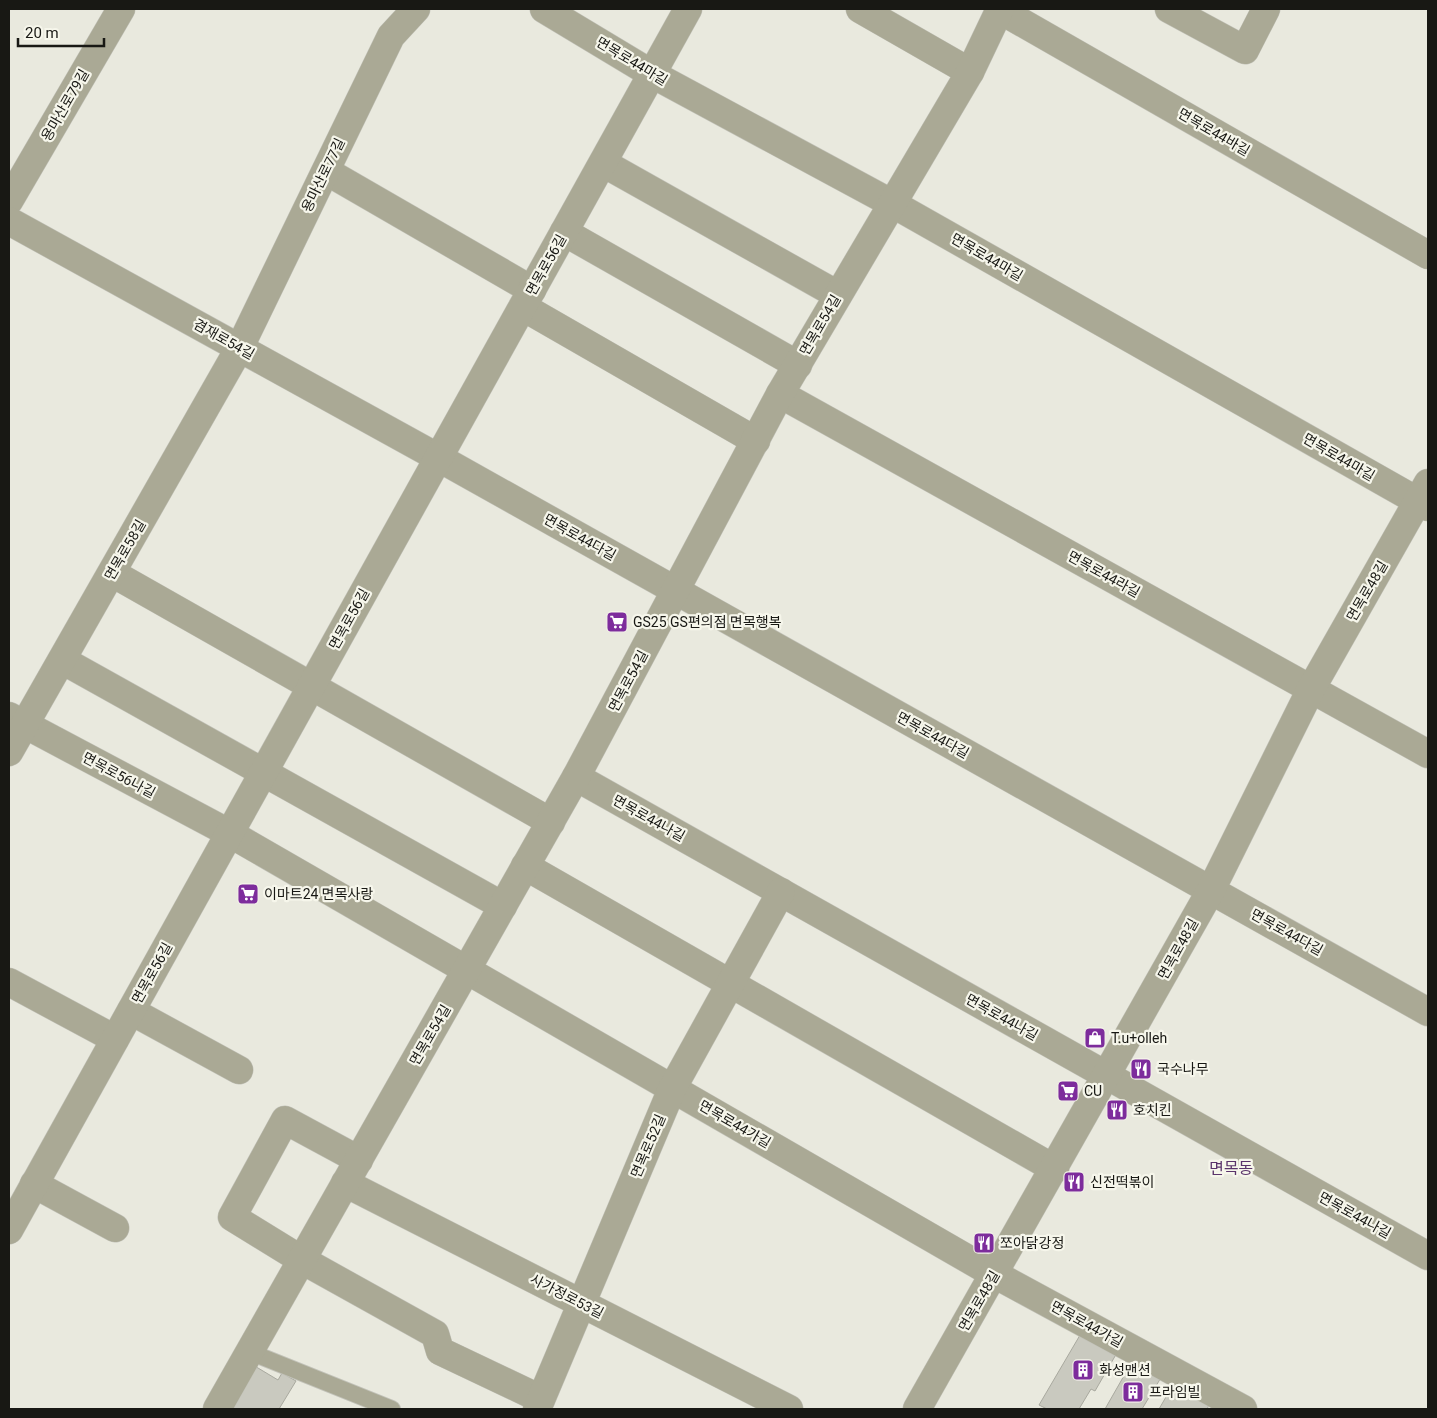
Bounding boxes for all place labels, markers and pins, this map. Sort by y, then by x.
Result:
supermarket icon: GS25 GS편의점 면목행복 [605,610,629,634]
place label: GS25 GS편의점 면목행복 [633,614,782,630]
supermarket icon: 이마트24 면목사랑 [236,882,260,906]
place label: 이마트24 면목사랑 [264,886,373,902]
shop icon: T.u+olleh [1083,1026,1107,1050]
place label: T.u+olleh [1111,1030,1167,1046]
restaurant icon: 국수나무 [1129,1057,1153,1081]
place label: 국수나무 [1157,1061,1209,1077]
supermarket icon: CU [1056,1079,1080,1103]
place label: CU [1084,1083,1102,1099]
restaurant icon: 호치킨 [1105,1098,1129,1122]
place label: 호치킨 [1133,1102,1172,1118]
restaurant icon: 신전떡볶이 [1062,1170,1086,1194]
place label: 신전떡볶이 [1090,1174,1154,1190]
restaurant icon: 쪼아닭강정 [972,1231,996,1255]
place label: 쪼아닭강정 [1000,1235,1064,1251]
building icon: 화성맨션 [1071,1358,1095,1382]
place label: 화성맨션 [1099,1362,1151,1378]
building icon: 프라임빌 [1121,1380,1145,1404]
place label: 프라임빌 [1149,1384,1201,1400]

